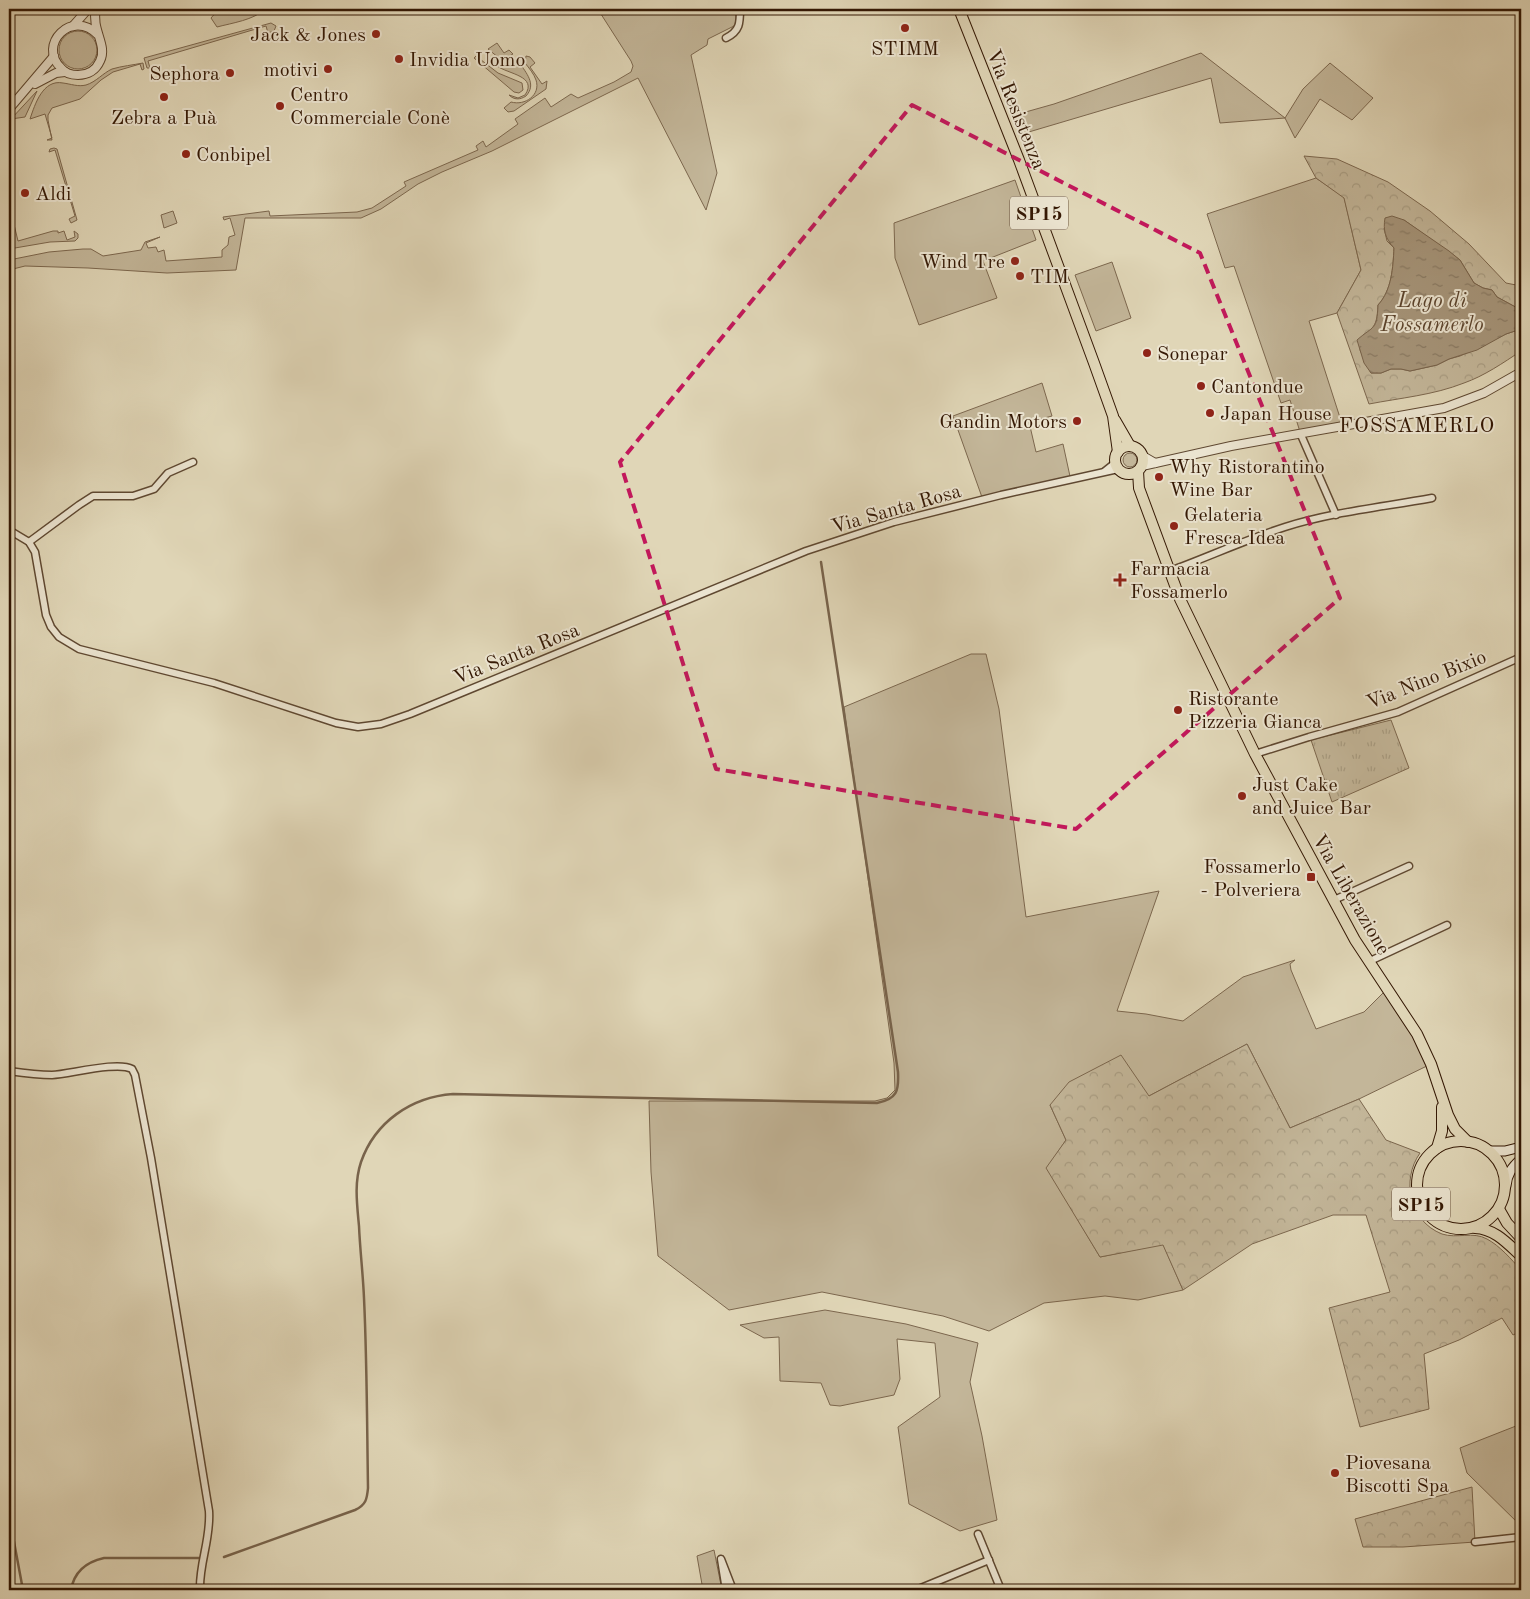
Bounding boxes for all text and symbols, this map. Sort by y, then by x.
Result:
marker: STIMM [899,22,911,34]
place label: Jack & Jones [250,26,366,46]
marker: Jack & Jones [370,28,382,40]
place label: STIMM [871,40,939,60]
street label: Via Resistenza [982,47,1048,173]
place label: Invidia Uomo [409,51,525,71]
marker: Invidia Uomo [393,53,405,65]
place label: motivi [264,61,318,81]
marker: motivi [322,63,334,75]
place label: Sephora [149,65,220,85]
marker: Sephora [224,67,236,79]
place label: Centro Commerciale Conè [290,86,450,129]
marker: Zebra a Puà [158,91,170,103]
marker: Centro Commerciale Conè [274,100,286,112]
place label: Zebra a Puà [111,109,217,129]
place label: Conbipel [196,146,271,166]
marker: Conbipel [180,148,192,160]
place label: Aldi [35,185,72,205]
marker: Aldi [19,187,31,199]
road number: SP15 [1010,197,1068,230]
place label: Wind Tre [921,253,1005,273]
marker: Wind Tre [1009,255,1021,267]
place label: TIM [1030,268,1069,288]
marker: TIM [1014,270,1026,282]
water label: Lago di Fossamerlo [1379,291,1484,336]
place label: Sonepar [1157,345,1228,365]
marker: Sonepar [1141,347,1153,359]
place label: Cantondue [1211,378,1303,398]
marker: Cantondue [1195,380,1207,392]
place label: Japan House [1220,405,1332,425]
marker: Japan House [1204,407,1216,419]
place label: Gandin Motors [939,413,1067,433]
marker: Gandin Motors [1071,415,1083,427]
district label: FOSSAMERLO [1339,416,1495,437]
place label: Why Ristorantino Wine Bar [1169,458,1325,501]
marker: Why Ristorantino Wine Bar [1153,471,1165,483]
street label: Via Santa Rosa [829,482,964,538]
place label: Gelateria Fresca Idea [1184,506,1285,549]
marker: Gelateria Fresca Idea [1168,520,1180,532]
place label: Farmacia Fossamerlo [1130,560,1228,603]
marker: Farmacia Fossamerlo [1114,574,1126,586]
street label: Via Santa Rosa [451,620,583,689]
street label: Via Nino Bixio [1364,648,1490,714]
place label: Ristorante Pizzeria Gianca [1188,690,1322,733]
marker: Ristorante Pizzeria Gianca [1172,704,1184,716]
place label: Just Cake and Juice Bar [1252,776,1371,819]
marker: Just Cake and Juice Bar [1236,790,1248,802]
street label: Via Liberazione [1308,831,1393,959]
place label: Fossamerlo - Polveriera [1200,858,1301,901]
marker: Fossamerlo - Polveriera [1305,871,1317,883]
road number: SP15 [1392,1188,1450,1220]
place label: Piovesana Biscotti Spa [1345,1454,1449,1497]
marker: Piovesana Biscotti Spa [1329,1467,1341,1479]

